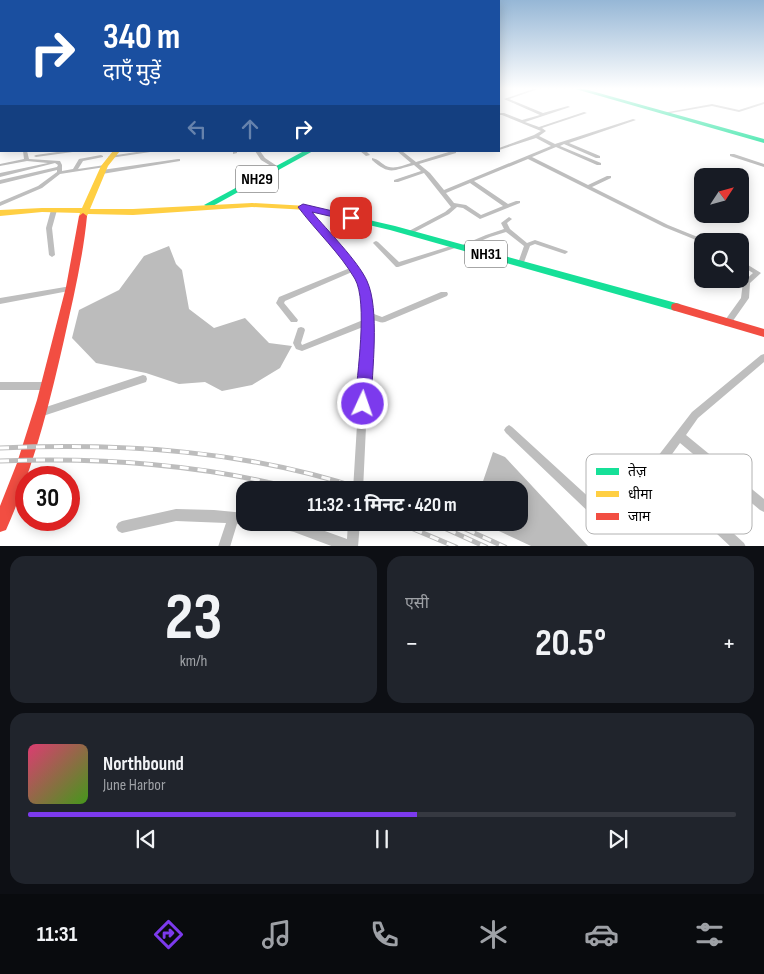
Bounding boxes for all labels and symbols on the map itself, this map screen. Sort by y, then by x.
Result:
road number: NH29 [236,165,278,192]
north arrow [694,168,749,222]
pin [330,197,372,239]
road number: NH31 [465,240,507,268]
position arrow [336,377,388,429]
legend [586,454,752,534]
text: तेज़ [628,462,647,480]
speed limit sign: 30 [15,466,80,531]
text: धीमा [628,486,653,503]
text: जाम [628,508,651,525]

